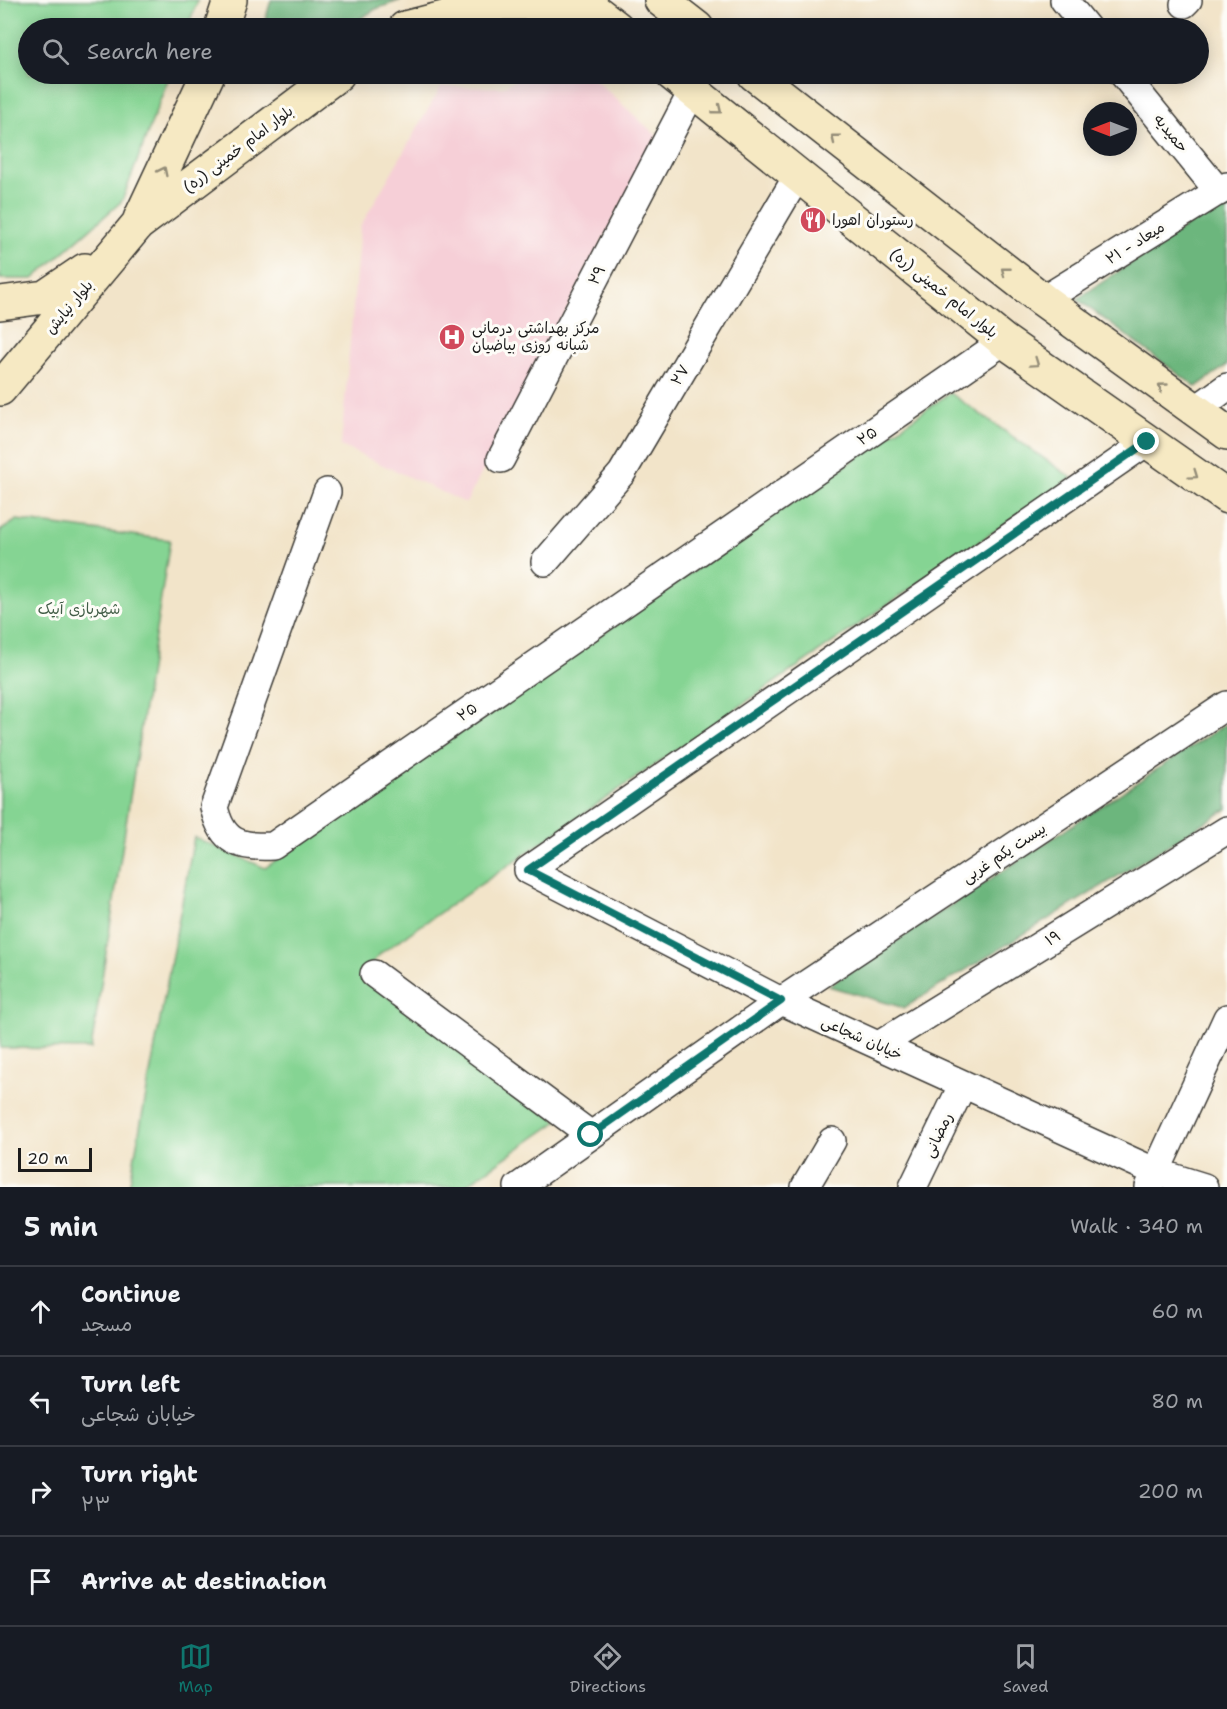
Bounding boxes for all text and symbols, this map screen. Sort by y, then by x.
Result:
search box [18,18,1209,84]
icon: search [39,35,72,68]
text: Search here [87,37,213,66]
street label: بلوار امام خمینی (ره) [179,101,298,198]
north arrow [1083,102,1137,156]
one-way arrow [711,103,722,114]
street label: حمیدیه [1149,109,1193,157]
one-way arrow [831,135,842,146]
one-way arrow [156,167,168,178]
restaurant icon: رستوران اهورا [798,205,828,235]
place label: رستوران اهورا [832,210,914,230]
street label: ۲۱ - میعاد [1102,217,1168,269]
street label: بلوار امام خمینی (ره) [885,243,1002,344]
street label: ۲۹ [584,262,610,288]
one-way arrow [1001,268,1012,279]
street label: بلوار نیایش [40,276,98,338]
place label: مرکز بهداشتی درمانی شبانه روزی بیاضیان [472,318,599,355]
hospital icon: مرکز بهداشتی درمانی شبانه روزی بیاضیان [437,322,467,352]
one-way arrow [1028,356,1039,367]
street label: ۲۷ [666,361,694,389]
one-way arrow [1157,384,1168,395]
street label: ۲۵ [853,422,881,450]
route end [1133,428,1159,454]
one-way arrow [1188,468,1199,479]
park label: شهربازی آبیک [38,599,120,619]
street label: ۲۵ [453,698,481,726]
street label: بیست یکم غربی [958,818,1051,889]
street label: ۱۹ [1041,926,1065,950]
street label: خیابان شجاعی [819,1011,905,1065]
street label: رمضانی [919,1109,957,1161]
route start [577,1121,603,1147]
scale bar [18,1145,92,1172]
text: 20 m [27,1148,68,1169]
text: 5 min [24,1209,98,1244]
text: Walk · 340 m [1070,1213,1203,1239]
text: Continue [81,1280,181,1309]
icon: ahead [24,1295,57,1328]
text: 60 m [1151,1298,1203,1324]
text: مسجد [81,1311,132,1337]
text: Turn left [81,1370,180,1399]
icon: left [24,1385,57,1418]
text: 80 m [1151,1388,1203,1414]
text: خیابان شجاعی [81,1401,196,1427]
text: Turn right [81,1460,198,1489]
icon: right [24,1475,57,1508]
text: 200 m [1138,1478,1203,1504]
text: ۲۳ [81,1491,111,1517]
icon: arrive [24,1565,57,1598]
text: Arrive at destination [81,1567,327,1596]
tab: Map [179,1640,213,1697]
tab: Directions [570,1640,646,1697]
tab: Saved [1003,1640,1049,1697]

